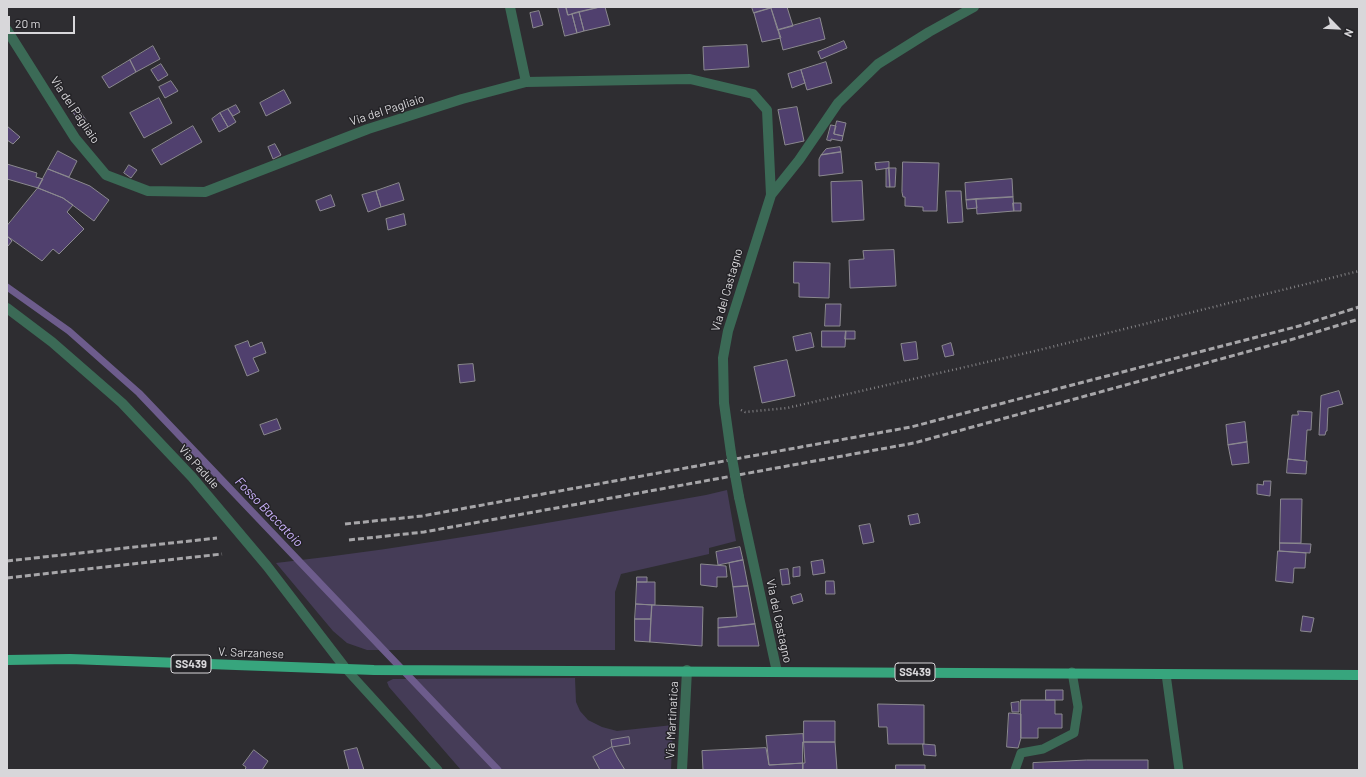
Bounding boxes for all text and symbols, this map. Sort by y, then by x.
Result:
scale bar [10,8,77,34]
north arrow [1318,8,1358,48]
text: 20 m [15,16,41,30]
text: N [1342,27,1357,39]
street label: Via del Pagliaio [47,74,103,146]
street label: Via del Pagliaio [348,91,426,129]
street label: Via del Castagno [708,247,746,333]
street label: Via Padule [176,442,222,492]
water label: Fosso Baccatoio [232,474,306,550]
street label: Via del Castagno [763,578,795,664]
street label: V. Sarzanese [218,645,284,661]
road number: SS439 [171,655,211,673]
road number: SS439 [895,663,935,681]
street label: Via Martinatica [663,681,681,759]

